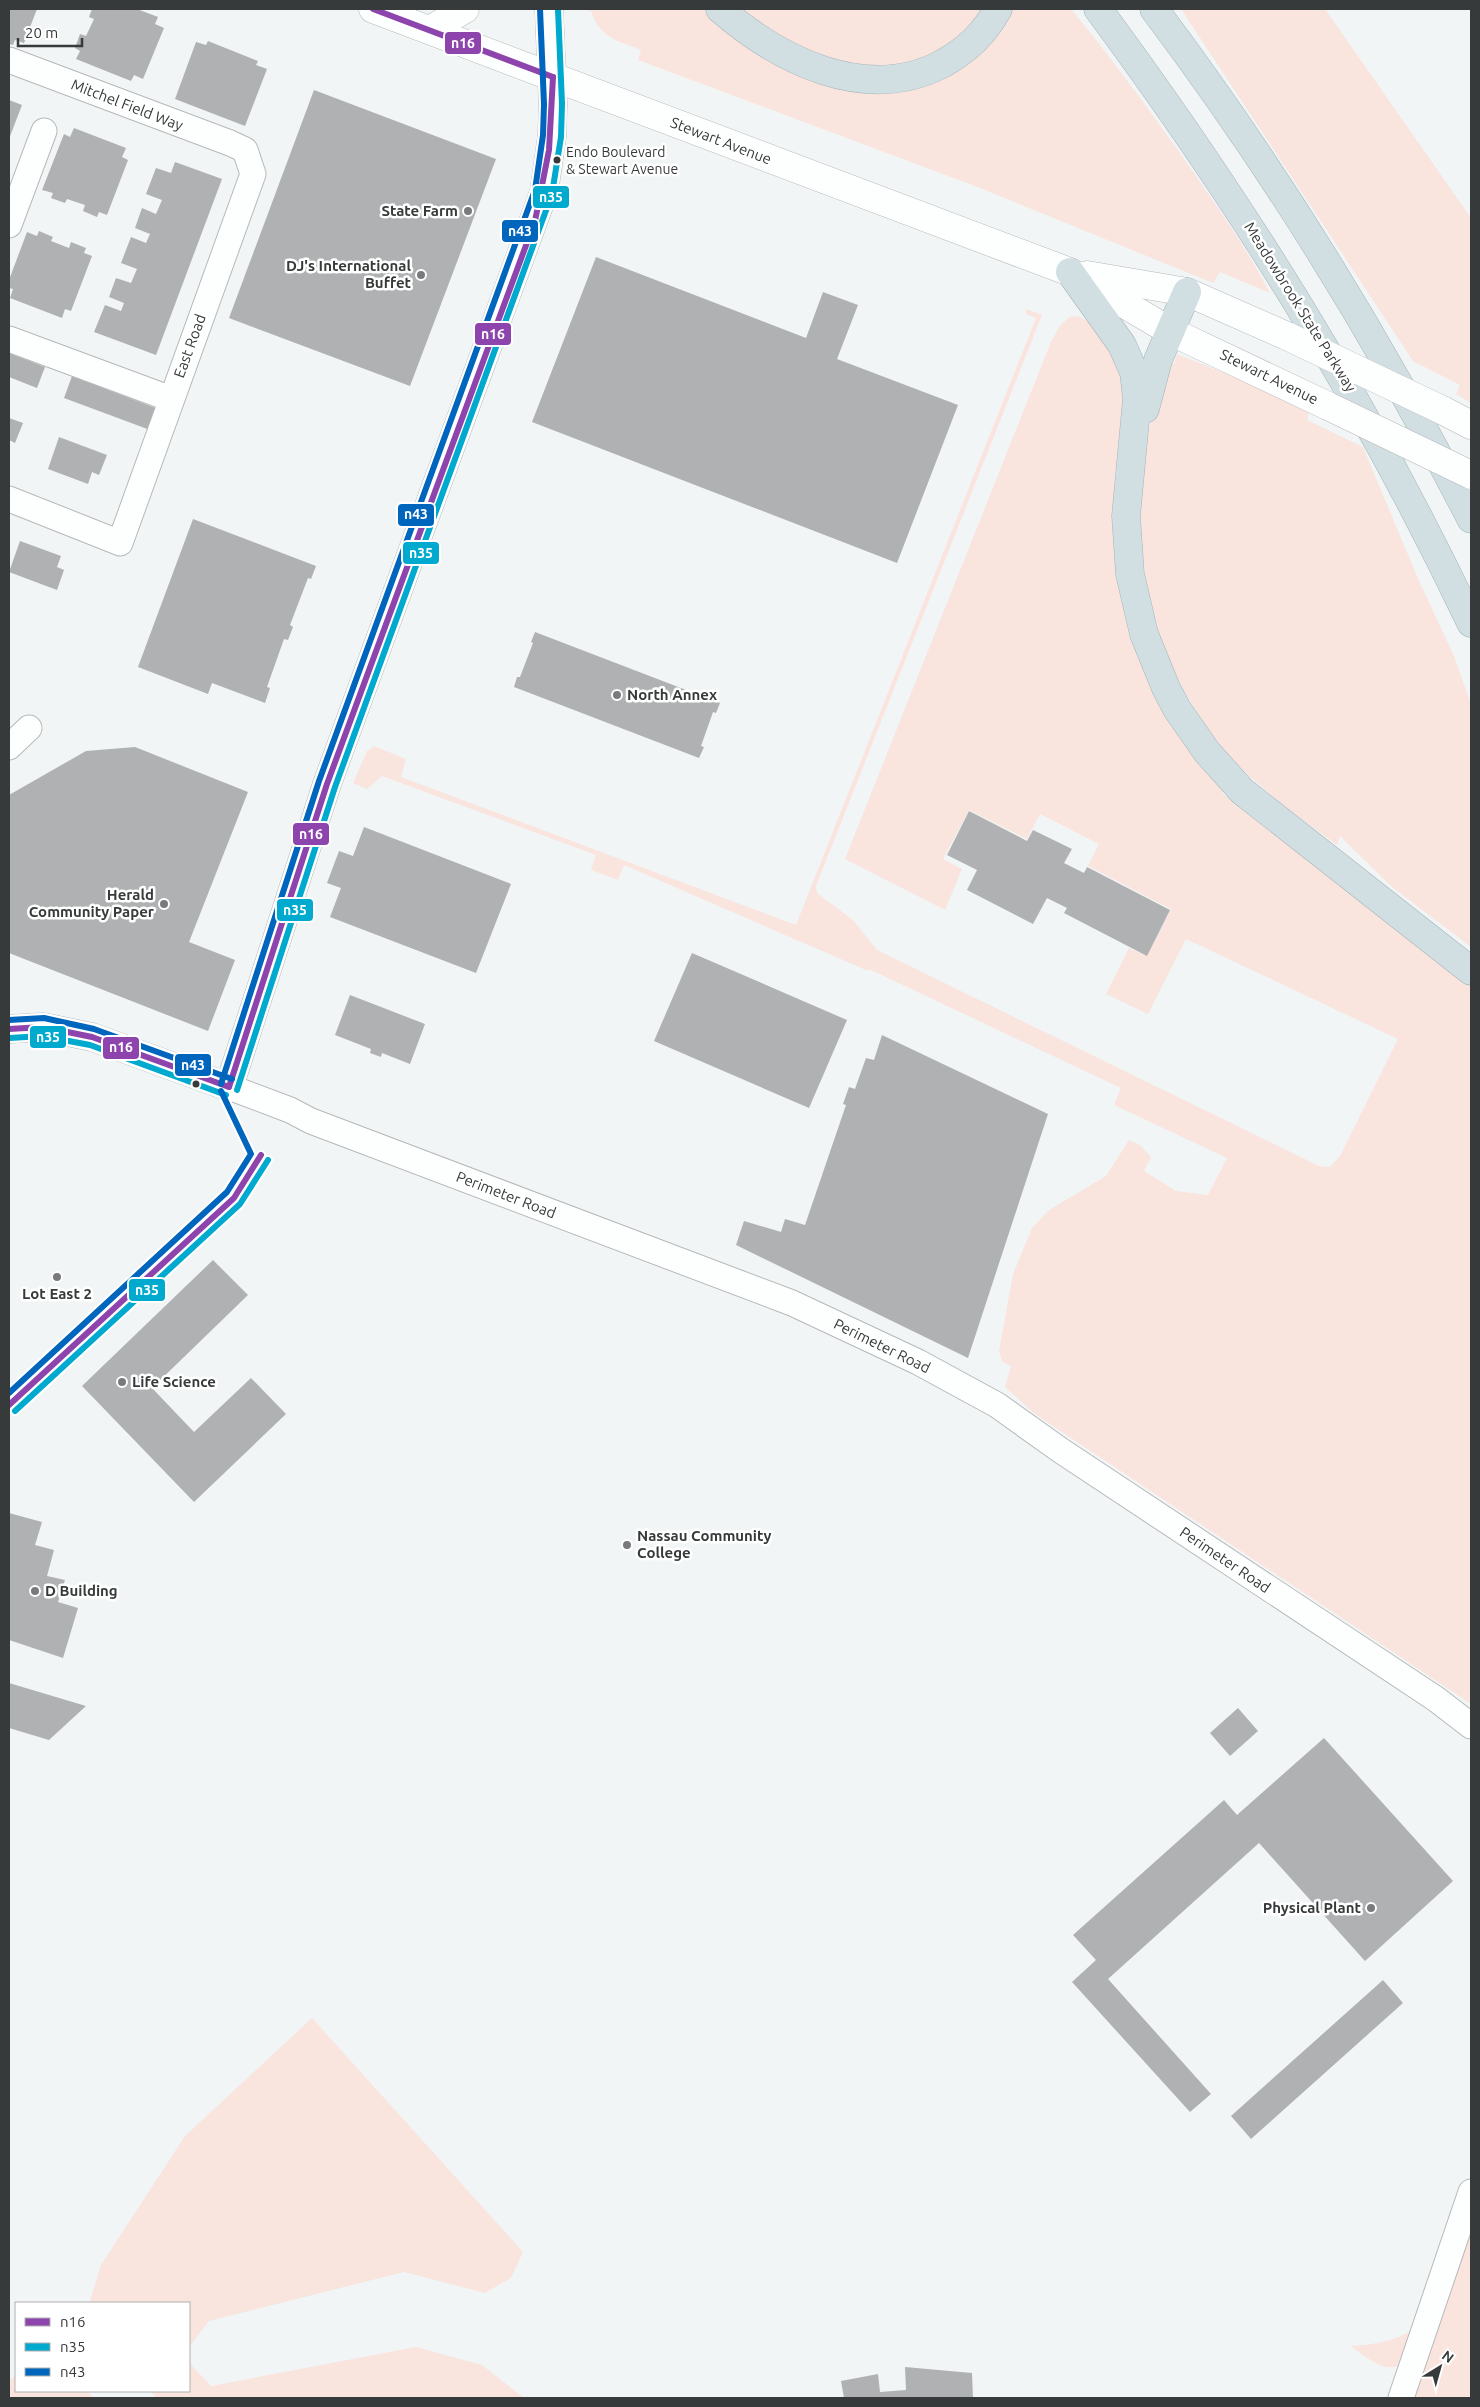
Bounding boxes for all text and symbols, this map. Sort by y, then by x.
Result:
scale bar [18,15,81,47]
text: 20 m [25,24,58,41]
line badge: n16 [444,31,482,55]
text: n16 [451,35,475,51]
street label: Mitchel Field Way [69,75,185,134]
street label: Stewart Avenue [668,113,774,168]
place label: Endo Boulevard & Stewart Avenue [566,144,678,177]
marker: Endo Boulevard & Stewart Avenue [552,155,562,165]
line badge: n35 [532,185,570,209]
text: n35 [539,189,563,205]
place label: State Farm [381,202,458,219]
marker: State Farm [462,205,474,217]
line badge: n43 [501,219,539,243]
street label: Meadowbrook State Parkway [1241,219,1360,395]
text: n43 [508,223,532,239]
place label: DJ's International Buffet [286,257,412,291]
marker: DJ's International Buffet [415,269,427,281]
street label: East Road [170,312,209,380]
line badge: n16 [474,322,512,346]
text: n16 [481,326,505,342]
street label: Stewart Avenue [1217,345,1321,408]
line badge: n43 [397,503,435,527]
text: n43 [404,506,428,522]
line badge: n35 [402,541,440,565]
text: n35 [409,545,433,561]
place label: North Annex [627,686,717,703]
marker: North Annex [611,689,623,701]
line badge: n16 [292,822,330,846]
text: n16 [299,826,323,842]
place label: Herald Community Paper [29,886,155,920]
marker: Herald Community Paper [158,898,170,910]
line badge: n35 [276,898,314,922]
text: n35 [283,902,307,918]
line badge: n35 [29,1025,67,1049]
text: n35 [36,1029,60,1045]
line badge: n16 [102,1036,140,1060]
text: n16 [109,1039,133,1055]
line badge: n43 [174,1053,212,1077]
text: n43 [181,1057,205,1073]
unlabelled marker [191,1079,201,1089]
street label: Perimeter Road [454,1168,558,1221]
marker: Lot East 2 [51,1271,63,1283]
line badge: n35 [128,1278,166,1302]
text: n35 [135,1282,159,1298]
place label: Lot East 2 [22,1285,92,1302]
street label: Perimeter Road [831,1315,933,1376]
place label: Life Science [132,1373,216,1390]
marker: Life Science [116,1376,128,1388]
street label: Perimeter Road [1177,1523,1274,1596]
place label: Nassau Community College [637,1527,772,1561]
marker: Nassau Community College [621,1539,633,1551]
place label: D Building [45,1582,118,1599]
marker: D Building [29,1585,41,1597]
place label: Physical Plant [1263,1899,1362,1916]
marker: Physical Plant [1365,1902,1377,1914]
legend [15,2302,190,2392]
text: n16 [60,2313,86,2330]
text: n35 [60,2338,86,2355]
north arrow [1415,2342,1465,2392]
text: N [1439,2347,1457,2366]
text: n43 [60,2363,86,2380]

